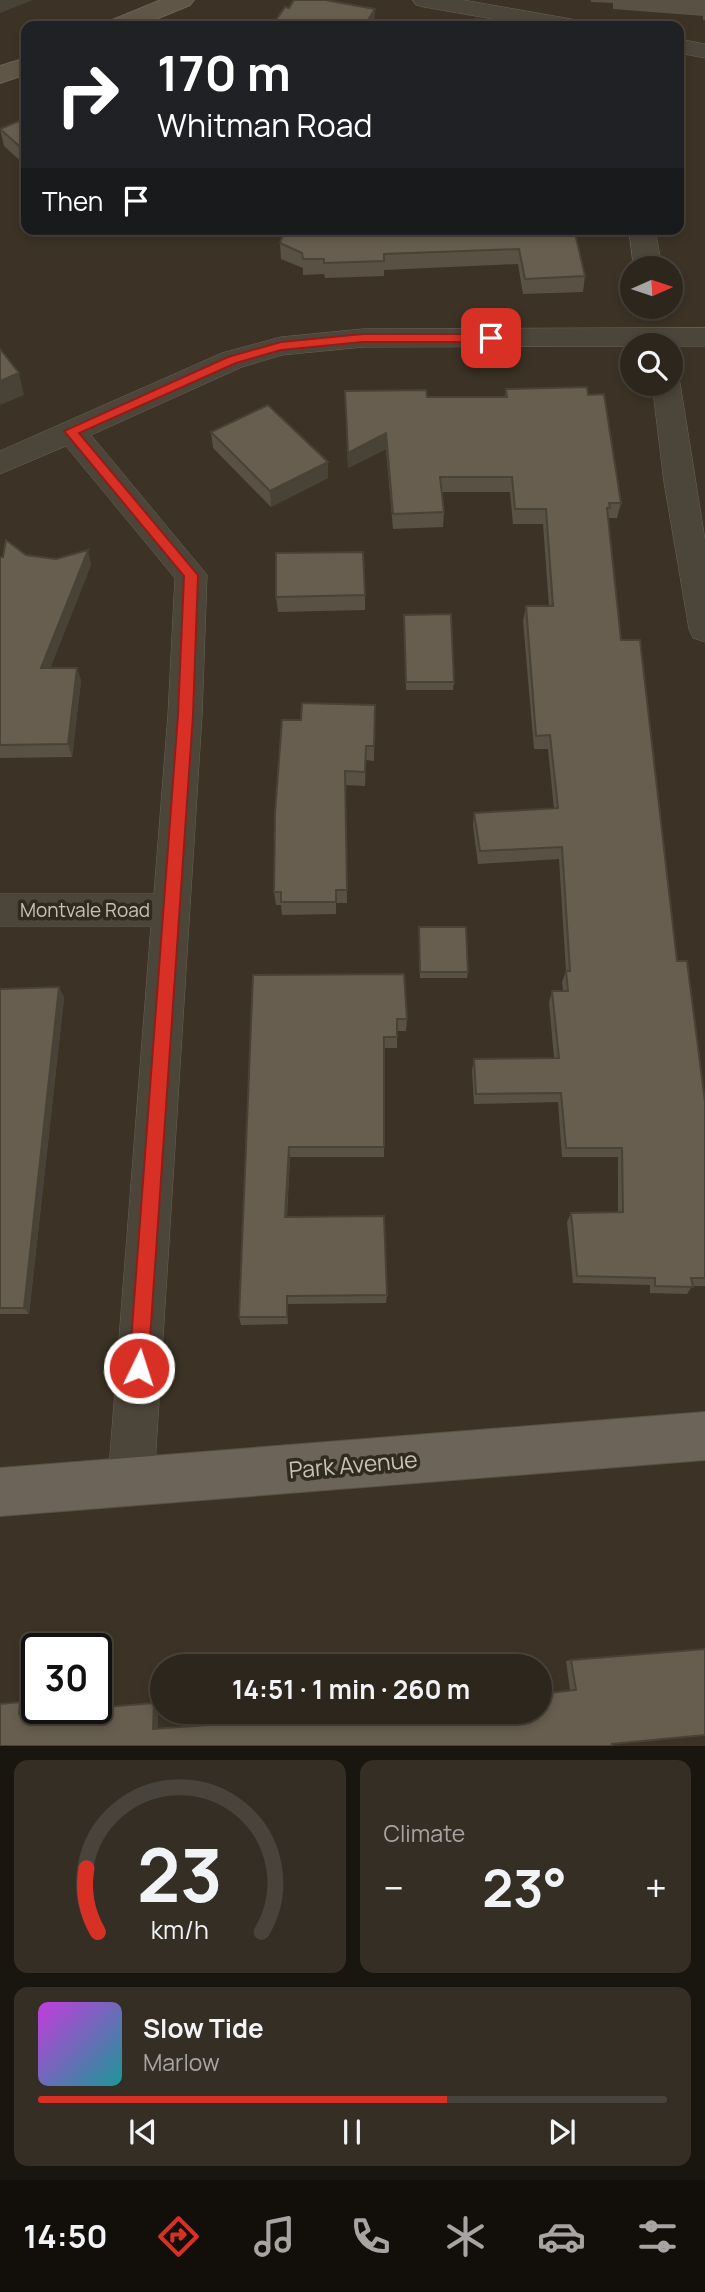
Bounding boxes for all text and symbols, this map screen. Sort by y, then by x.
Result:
text: 170 m [157,39,291,106]
icon: right [42,49,133,140]
text: Whitman Road [157,103,372,147]
icon: arrive [117,182,155,220]
text: Then [42,183,103,219]
north arrow [620,256,682,318]
map controls [620,256,683,396]
pin [461,308,521,368]
icon: arrive [472,319,510,357]
button: search [620,333,683,396]
street label: Montvale Road [20,897,150,923]
position arrow [102,1331,176,1405]
street label: Park Avenue [287,1442,419,1486]
speed limit sign: 30 [21,1633,112,1724]
text: 14:51 · 1 min · 260 m [232,1671,470,1707]
text: Climate [384,1817,465,1849]
text: 23 [137,1825,223,1925]
text: 23° [482,1852,567,1923]
text: − [384,1861,404,1913]
text: + [645,1861,667,1913]
text: km/h [151,1912,209,1947]
text: Slow Tide [143,2010,264,2046]
text: Marlow [143,2046,220,2078]
icon: previous [124,2113,162,2151]
icon: pause [333,2113,371,2151]
icon: next [543,2113,581,2151]
icon: directions [154,2212,203,2261]
icon: music [250,2212,299,2261]
icon: phone [346,2212,395,2261]
icon: climate [441,2212,490,2261]
icon: car [537,2212,586,2261]
icon: filters [633,2212,682,2261]
text: 14:50 [23,2214,108,2258]

